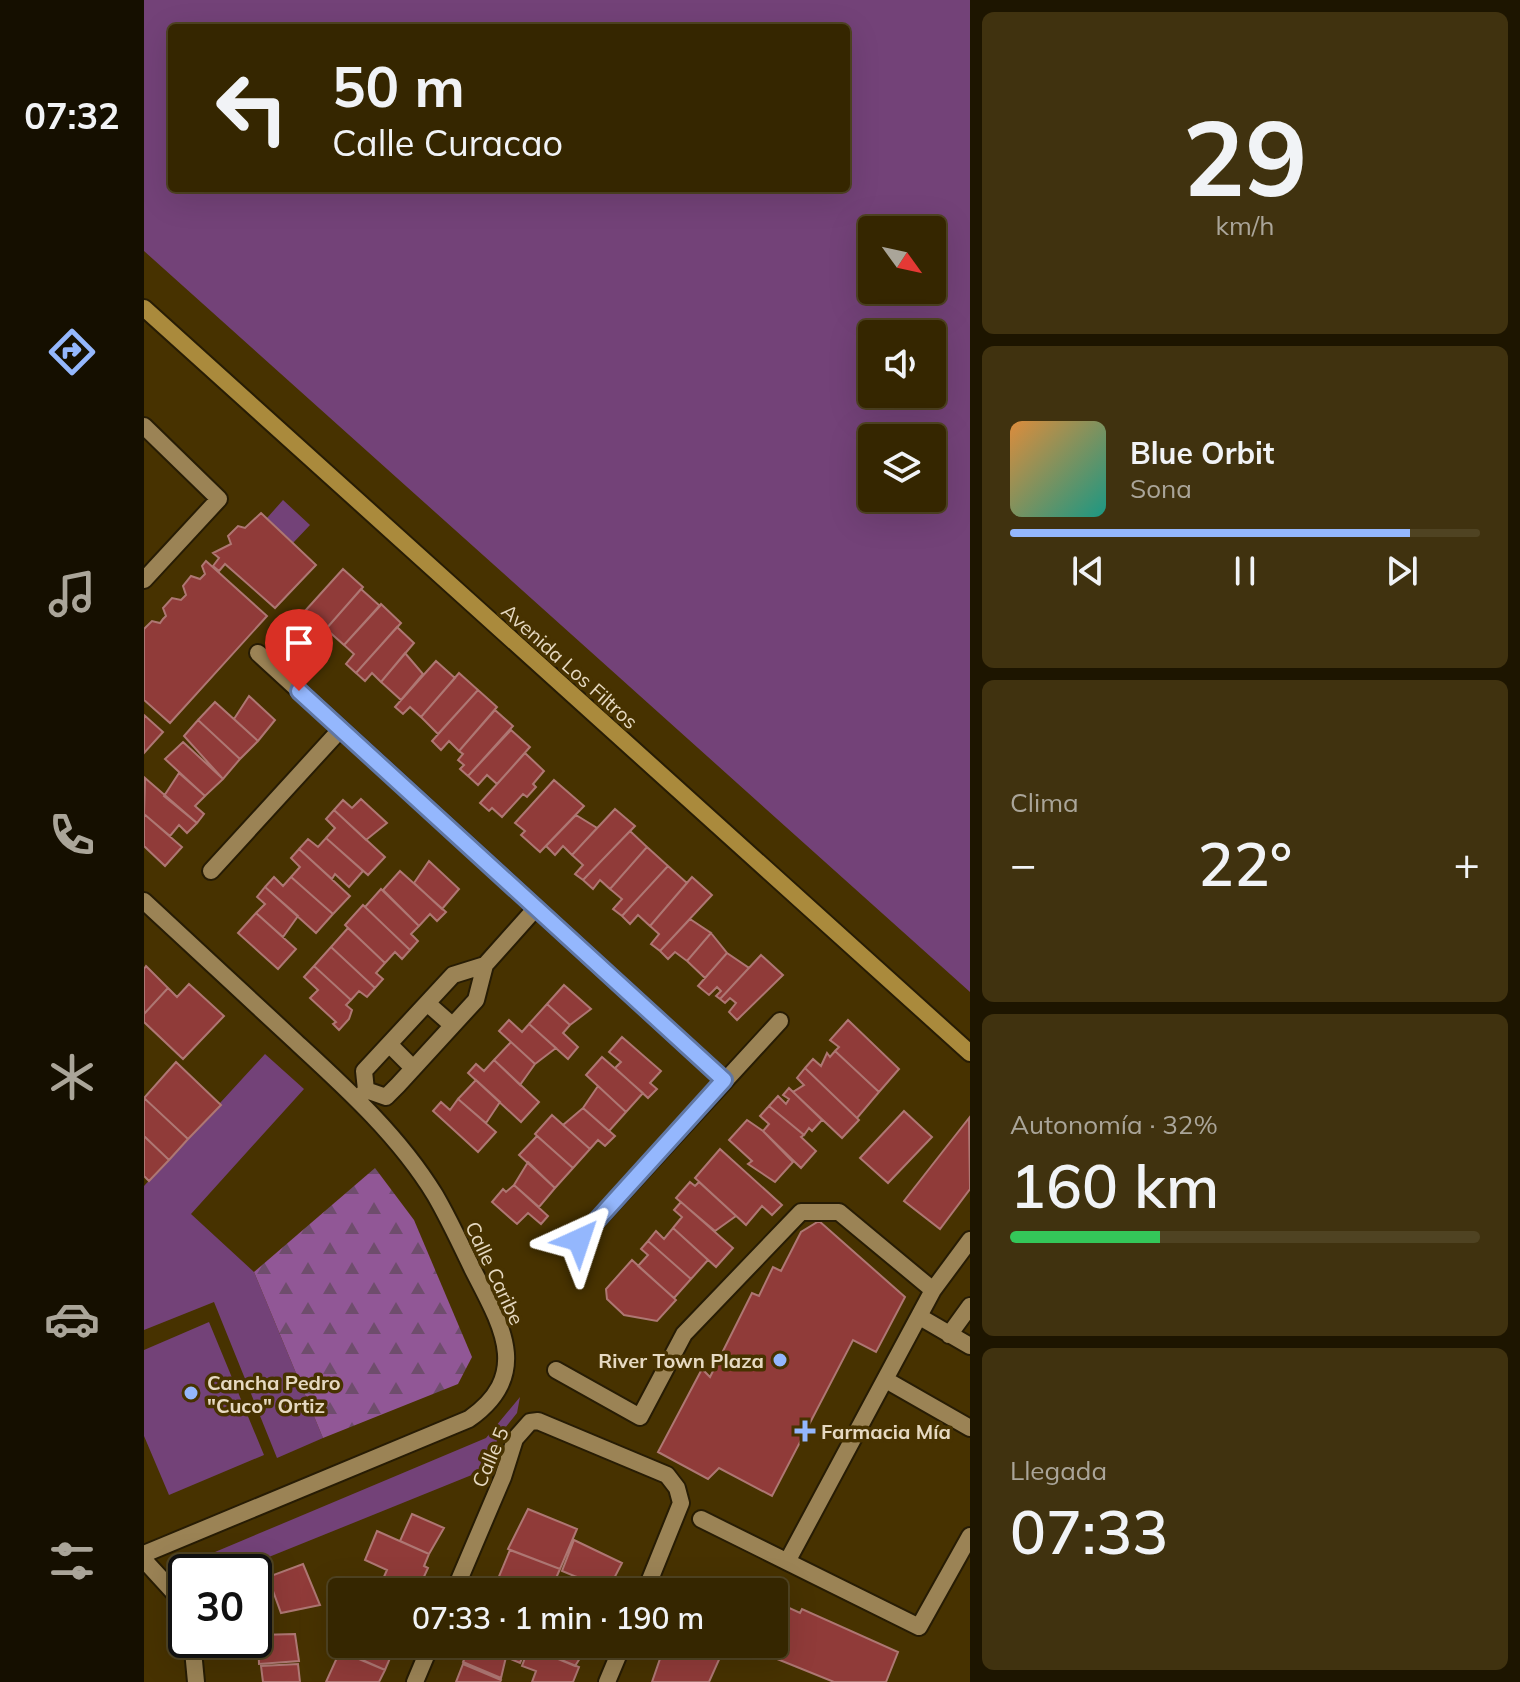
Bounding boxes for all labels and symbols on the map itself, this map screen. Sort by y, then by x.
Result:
north arrow [858,216,946,304]
street label: Avenida Los Filtros [497,598,643,734]
pin [265,609,333,691]
position arrow [537,1198,621,1282]
street label: Calle Caribe [460,1217,530,1329]
place label: River Town Plaza [598,1348,764,1373]
marker: River Town Plaza [771,1351,789,1369]
place label: Cancha Pedro "Cuco" Ortiz [207,1370,341,1418]
marker: Cancha Pedro "Cuco" Ortiz [182,1384,200,1402]
place label: Farmacia Mía [821,1419,951,1444]
marker: Farmacia Mía [796,1422,814,1440]
street label: Calle 5 [466,1423,514,1491]
speed limit sign: 30 [168,1554,272,1658]

